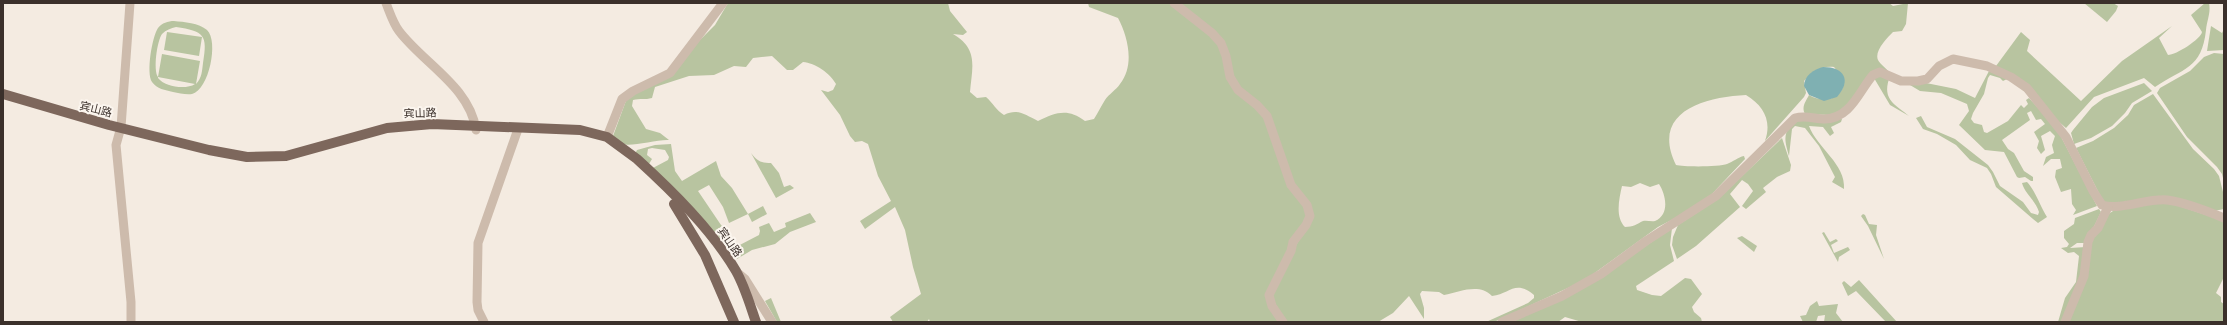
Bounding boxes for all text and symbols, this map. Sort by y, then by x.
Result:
street label: 宾山路 [78,99,113,120]
street label: 宾山路 [403,106,437,121]
street label: 宾山路 [715,225,744,260]

